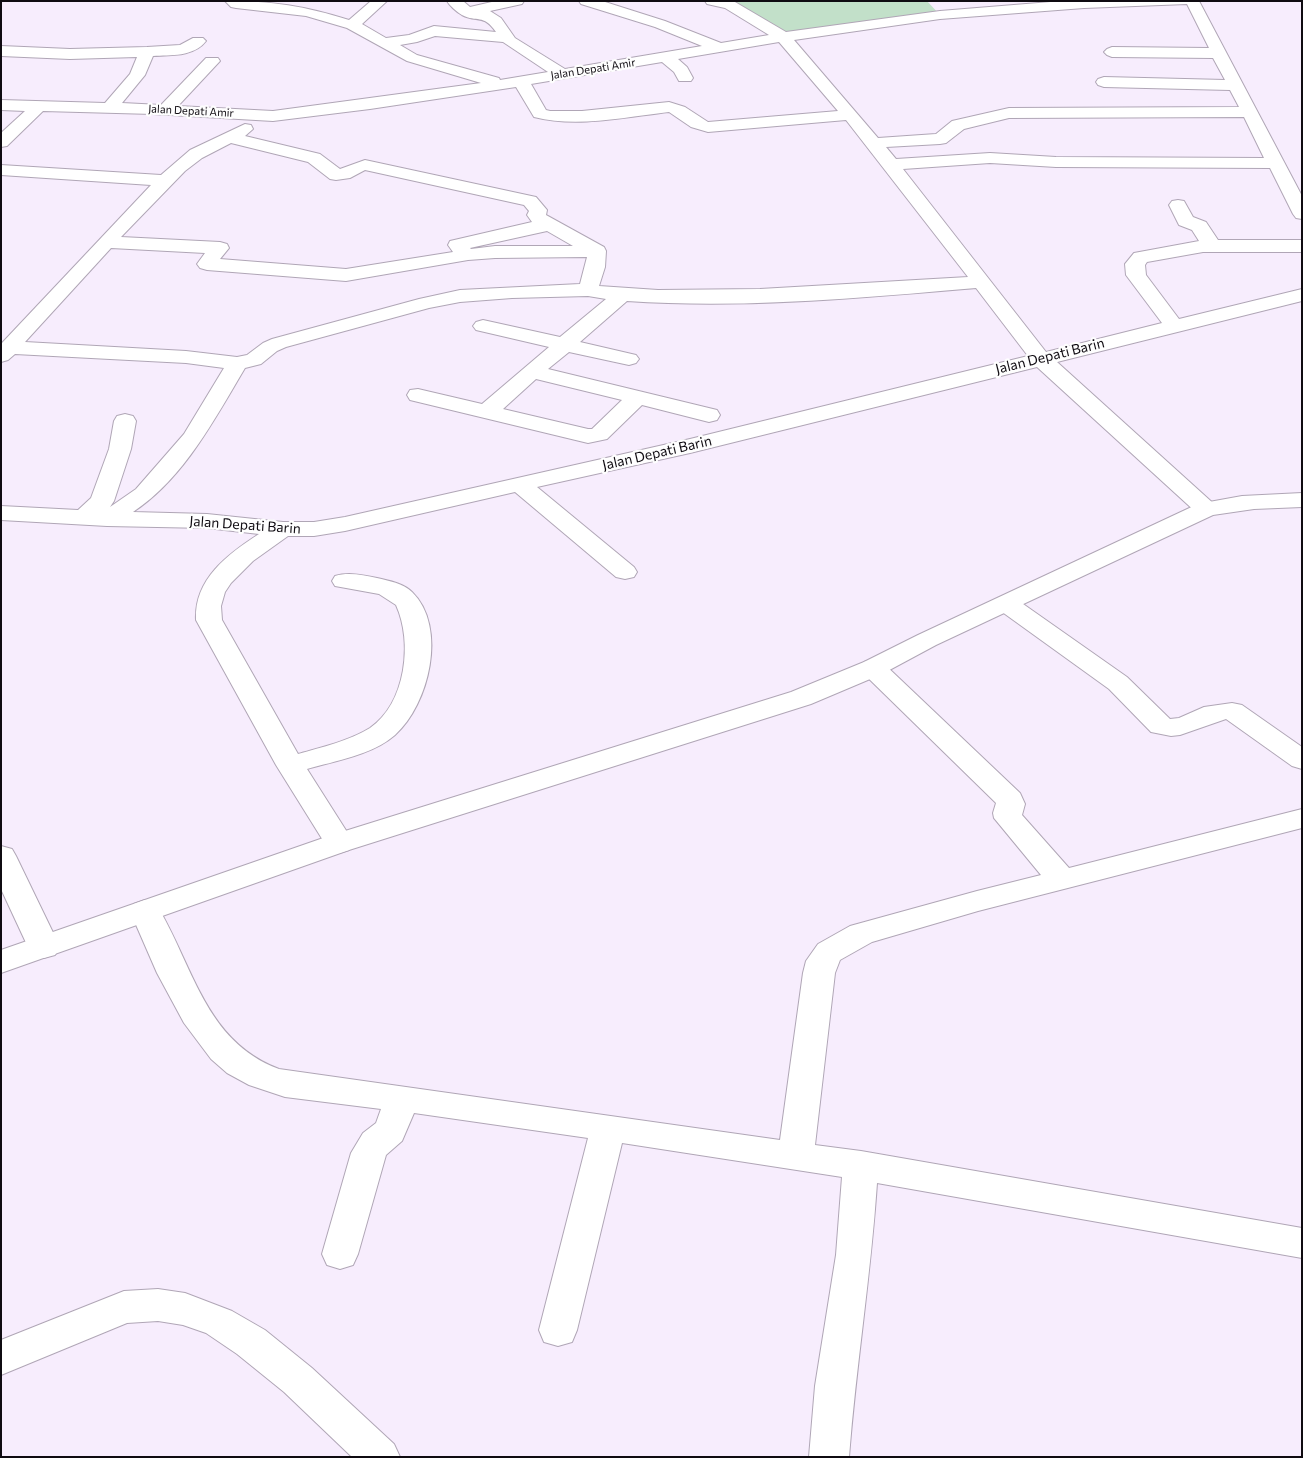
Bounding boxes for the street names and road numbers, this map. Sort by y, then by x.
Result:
street label: Jalan Depati Amir [550,56,636,82]
street label: Jalan Depati Amir [148,102,234,120]
street label: Jalan Depati Barin [994,334,1106,378]
street label: Jalan Depati Barin [601,432,713,474]
street label: Jalan Depati Barin [189,513,301,537]

